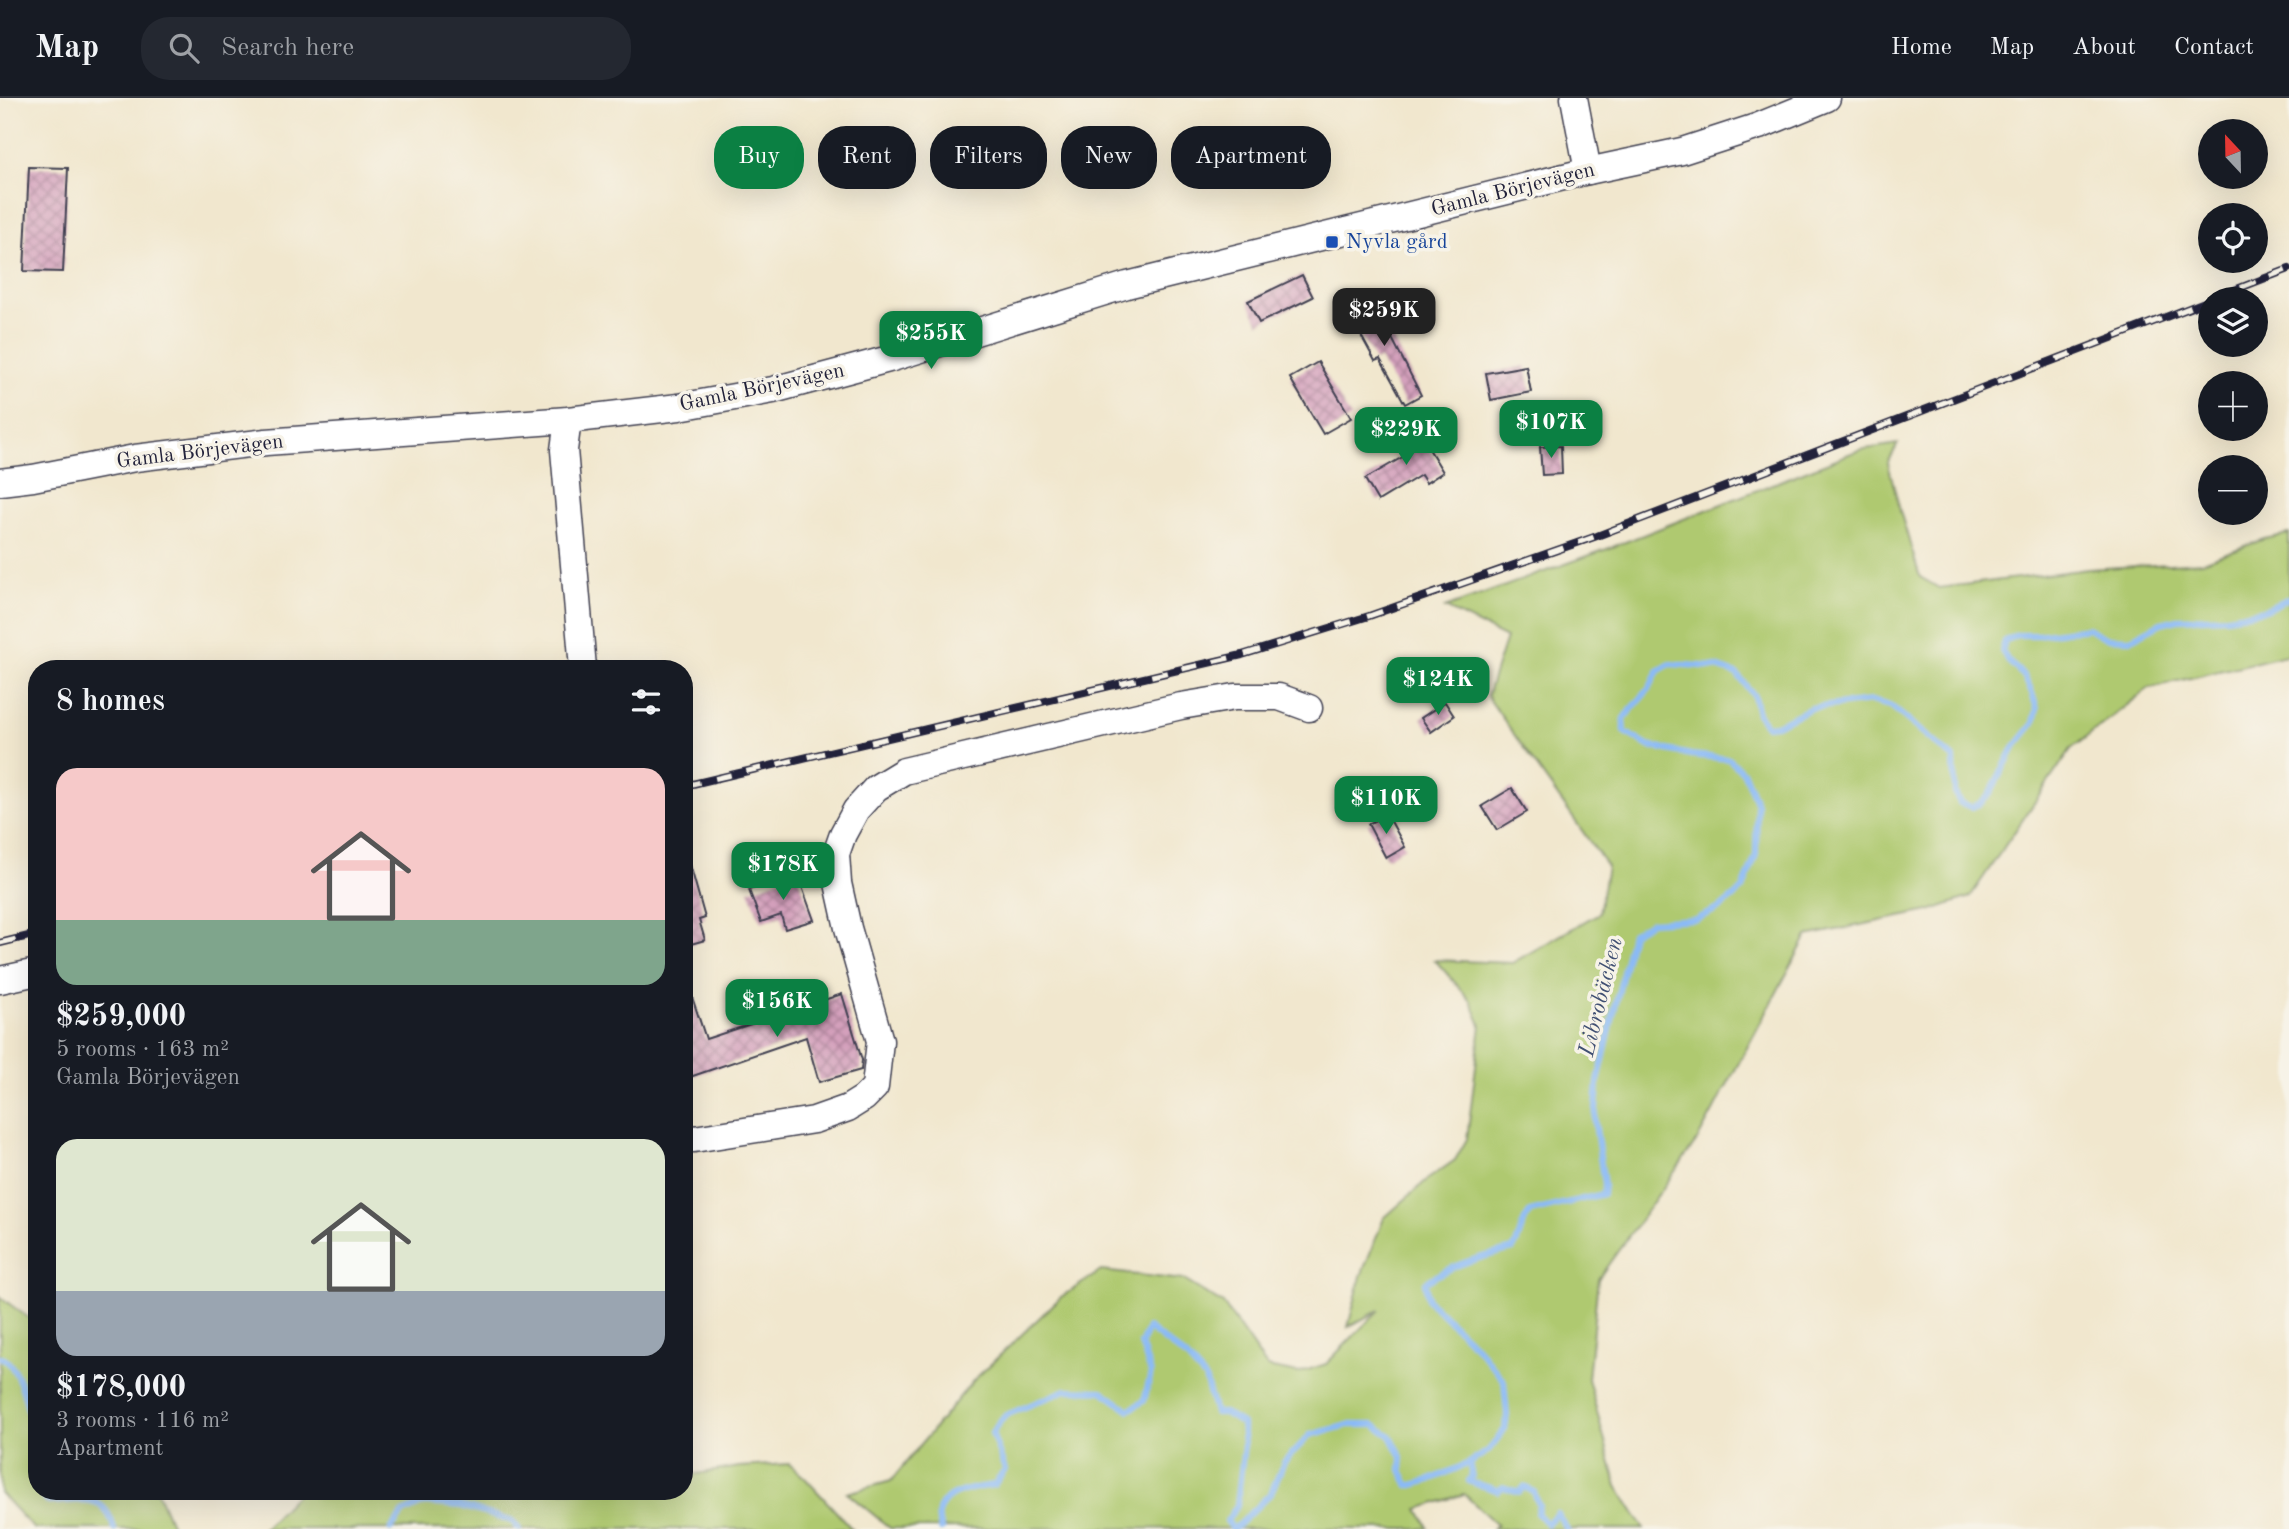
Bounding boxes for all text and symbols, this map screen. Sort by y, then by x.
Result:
search box [141,17,631,80]
icon: search [165,29,203,67]
text: Map [35,32,99,65]
text: Search here [221,35,354,61]
text: Home [1891,36,1952,60]
text: Map [1990,36,2034,60]
text: About [2072,36,2136,60]
text: Contact [2174,36,2254,60]
north arrow [2198,119,2268,189]
map controls [2198,119,2268,525]
chip: Buy [714,126,804,189]
chip: Rent [818,126,916,189]
chip: Filters [930,126,1047,189]
chip: New [1061,126,1157,189]
chip: Apartment [1171,126,1331,189]
street label: Gamla Börjevägen [1429,160,1597,220]
button: locate [2198,203,2268,273]
place label: Nyvla gård [1346,232,1448,253]
marker: Nyvla gård [1324,234,1340,250]
button: layers [2198,287,2268,357]
pin: $259K [1335,288,1433,348]
text: $259K [1348,299,1420,322]
pin: $255K [882,312,980,371]
text: $255K [895,322,967,345]
street label: Gamla Börjevägen [678,360,846,416]
button: + [2198,371,2268,441]
pin: $107K [1502,400,1600,460]
pin: $229K [1357,408,1455,467]
text: $107K [1515,411,1587,434]
text: $229K [1370,418,1442,441]
street label: Gamla Börjevägen [115,431,285,473]
button: − [2198,455,2268,525]
pin: $124K [1389,658,1487,717]
text: $124K [1402,668,1474,691]
icon: filters [627,683,665,721]
text: 8 homes [56,687,165,717]
pin: $110K [1337,776,1435,836]
text: $110K [1350,787,1422,810]
icon: home [298,813,424,939]
pin: $178K [734,842,832,902]
text: $178K [747,853,819,876]
water label: Librobäcken [1575,935,1627,1060]
pin: $156K [728,979,826,1039]
text: $156K [741,990,813,1013]
text: $259,000 [56,1002,186,1032]
text: 5 rooms · 163 m² [56,1038,229,1061]
text: Gamla Börjevägen [56,1066,240,1089]
icon: home [298,1184,424,1310]
text: $178,000 [56,1373,186,1403]
text: 3 rooms · 116 m² [56,1409,229,1432]
text: Apartment [56,1437,164,1460]

